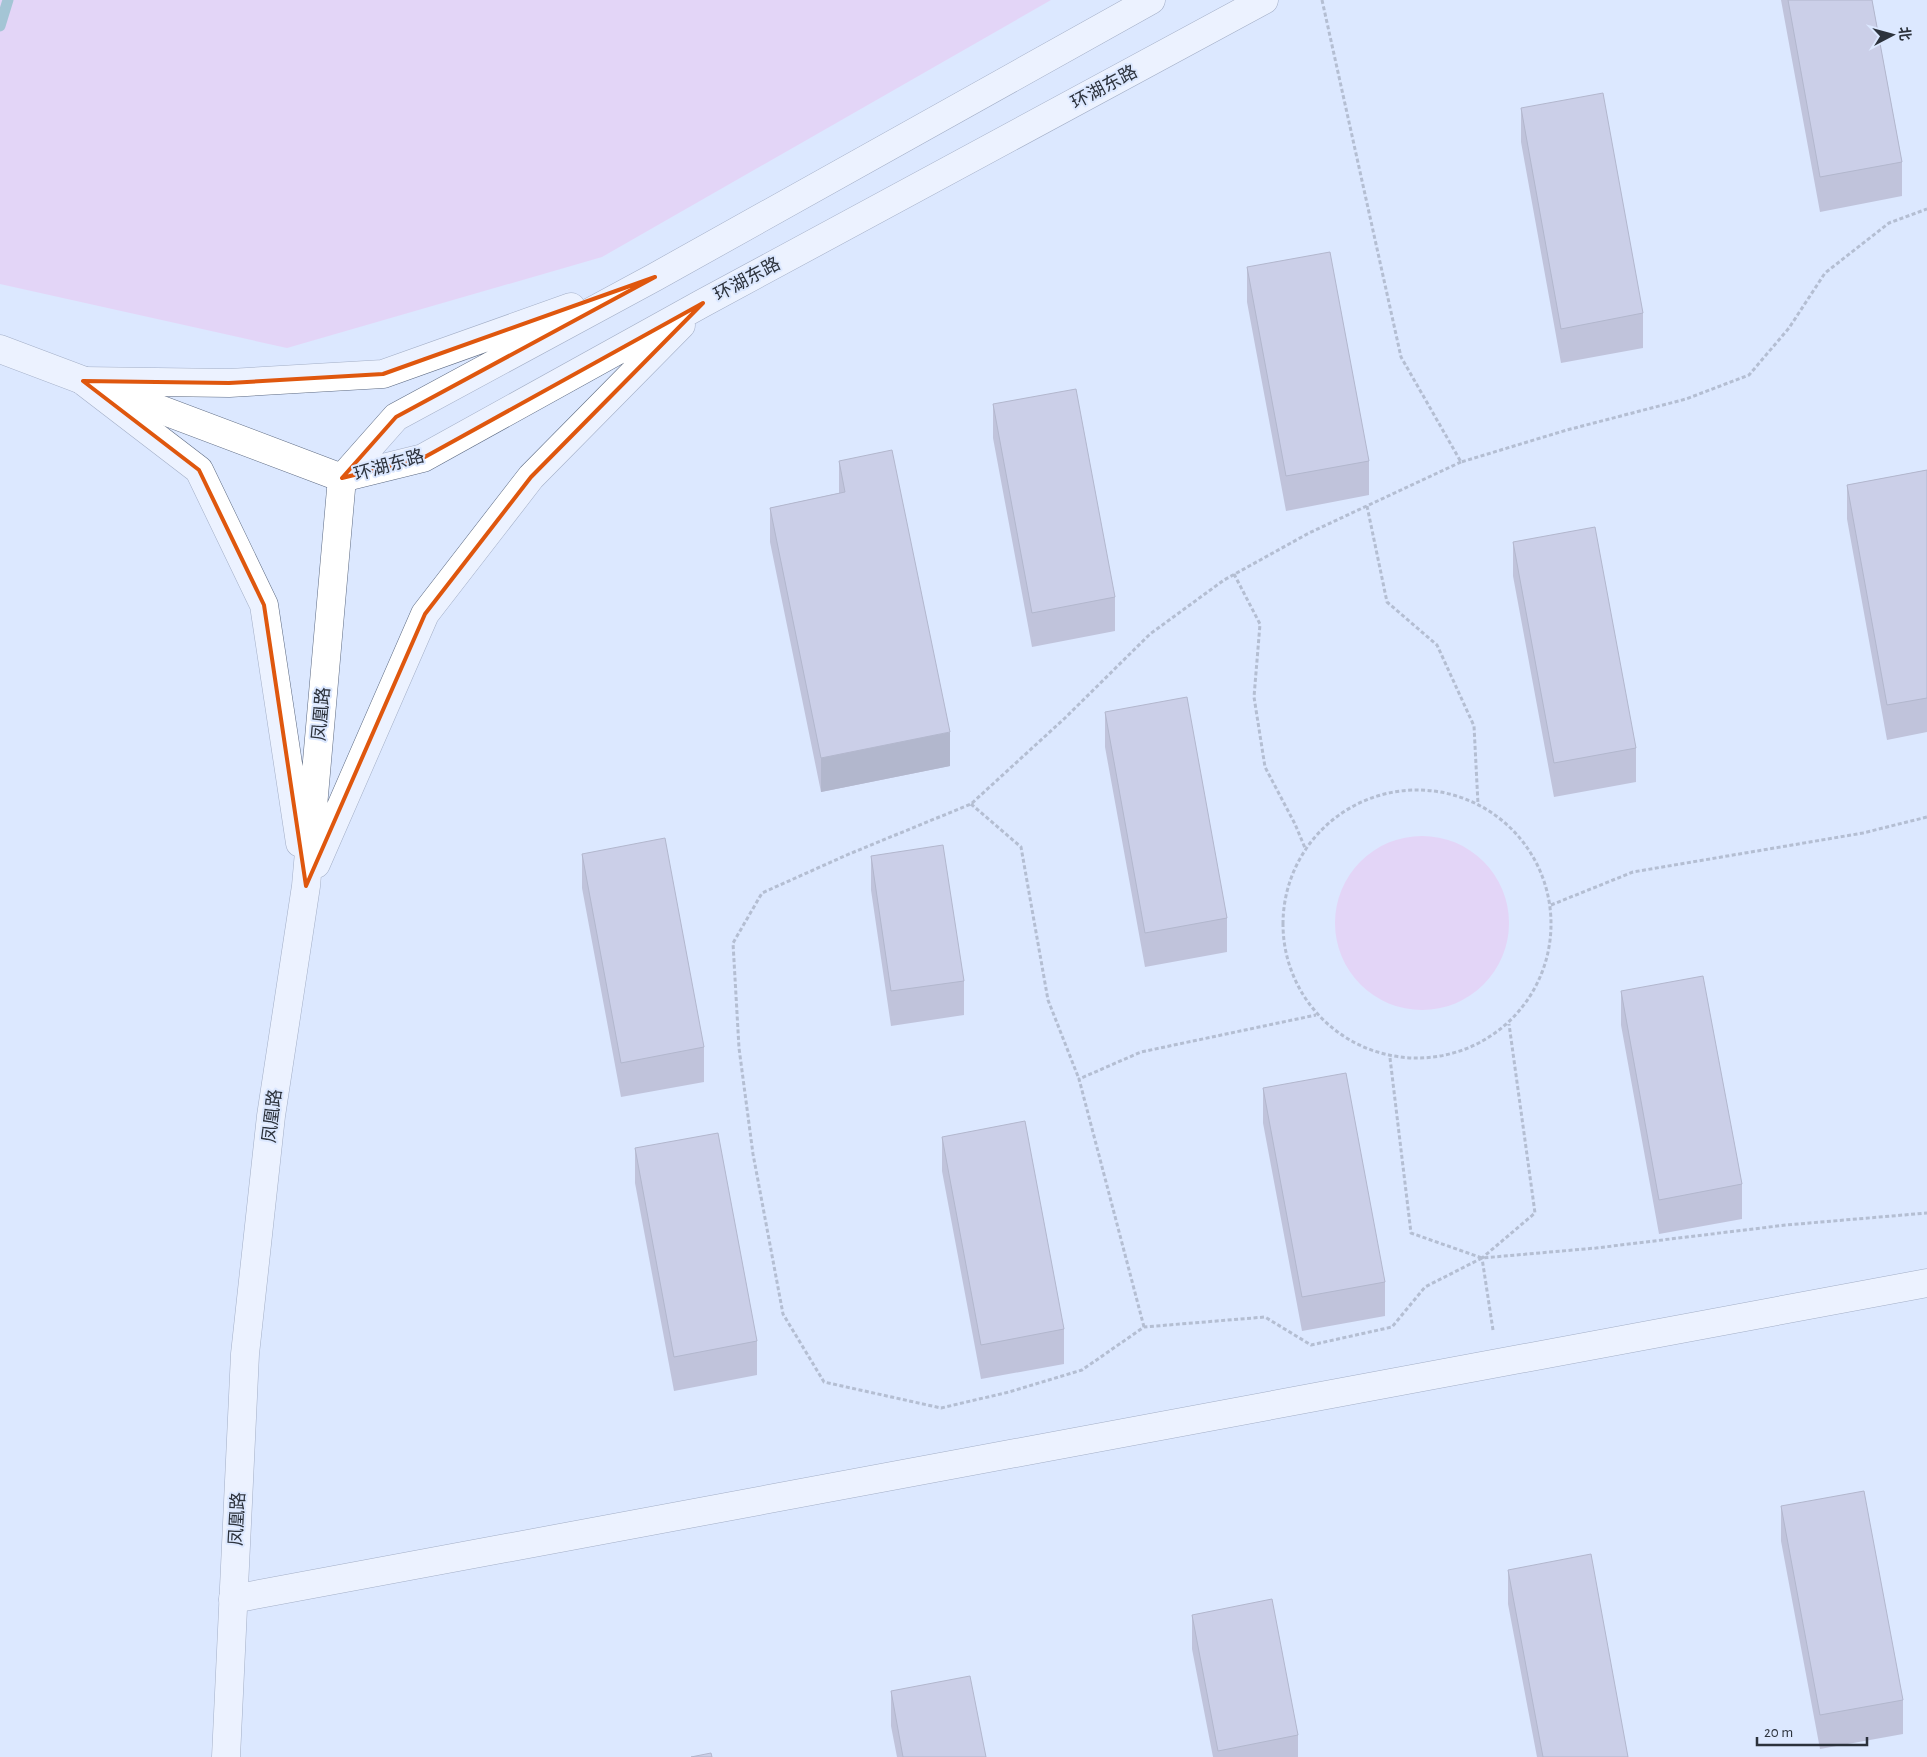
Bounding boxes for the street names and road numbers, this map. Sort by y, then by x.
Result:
street label: 环湖东路 [1068,61,1140,113]
street label: 环湖东路 [711,253,783,305]
street label: 环湖东路 [352,445,426,485]
street label: 凤凰路 [309,686,333,742]
street label: 凤凰路 [259,1088,285,1144]
street label: 凤凰路 [226,1492,248,1546]

